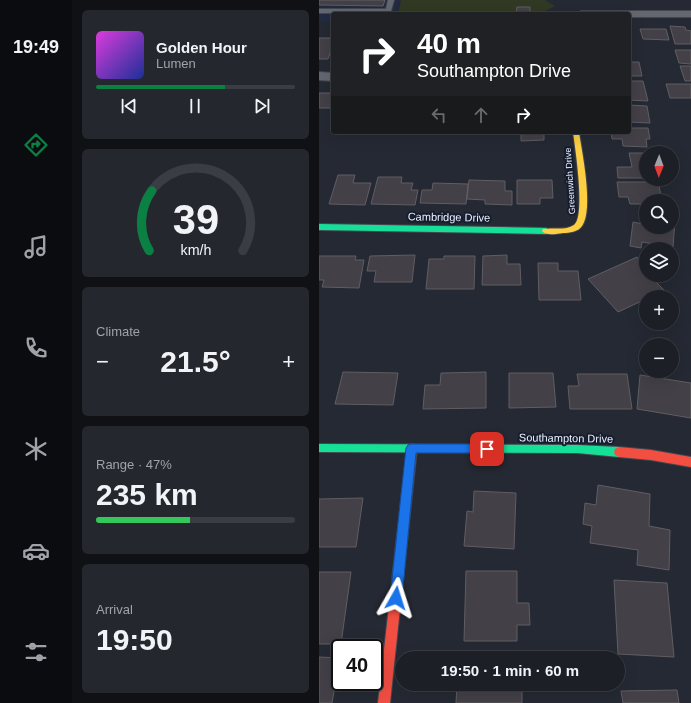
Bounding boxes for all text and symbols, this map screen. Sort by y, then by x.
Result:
icon: right [351,28,403,80]
text: 40 m [417,28,481,59]
text: 19:49 [13,37,59,57]
text: Golden Hour [156,39,247,56]
text: Lumen [156,56,196,71]
text: Southampton Drive [417,61,571,81]
icon: previous [118,95,140,117]
icon: pause [184,95,206,117]
icon: next [251,95,273,117]
icon: left [428,104,450,126]
icon: ahead [470,104,492,126]
icon: right [512,104,534,126]
icon: directions [22,131,50,159]
north arrow [639,146,679,186]
map controls [639,146,679,378]
street label: Greenwich Drive [563,147,577,215]
button: search [639,194,679,234]
text: 39 [172,196,219,243]
street label: Cambridge Drive [408,210,490,224]
icon: music [22,233,50,261]
text: km/h [180,241,211,257]
button: layers [639,242,679,282]
button: + [639,290,679,330]
text: Climate [96,324,140,339]
icon: phone [22,334,50,362]
button: − [639,338,679,378]
text: 21.5° [160,345,231,378]
text: − [96,349,109,374]
text: + [282,349,295,374]
street label: Southampton Drive [519,431,613,445]
pin [470,432,504,466]
icon: climate [22,435,50,463]
icon: arrive [476,438,498,460]
text: Range · 47% [96,457,172,472]
text: 235 km [96,478,198,511]
icon: car [22,537,50,565]
position arrow [375,577,417,619]
text: Arrival [96,602,133,617]
text: 19:50 [96,623,173,656]
icon: filters [22,638,50,666]
speed limit sign: 40 [331,639,383,691]
text: 19:50 · 1 min · 60 m [441,662,579,679]

